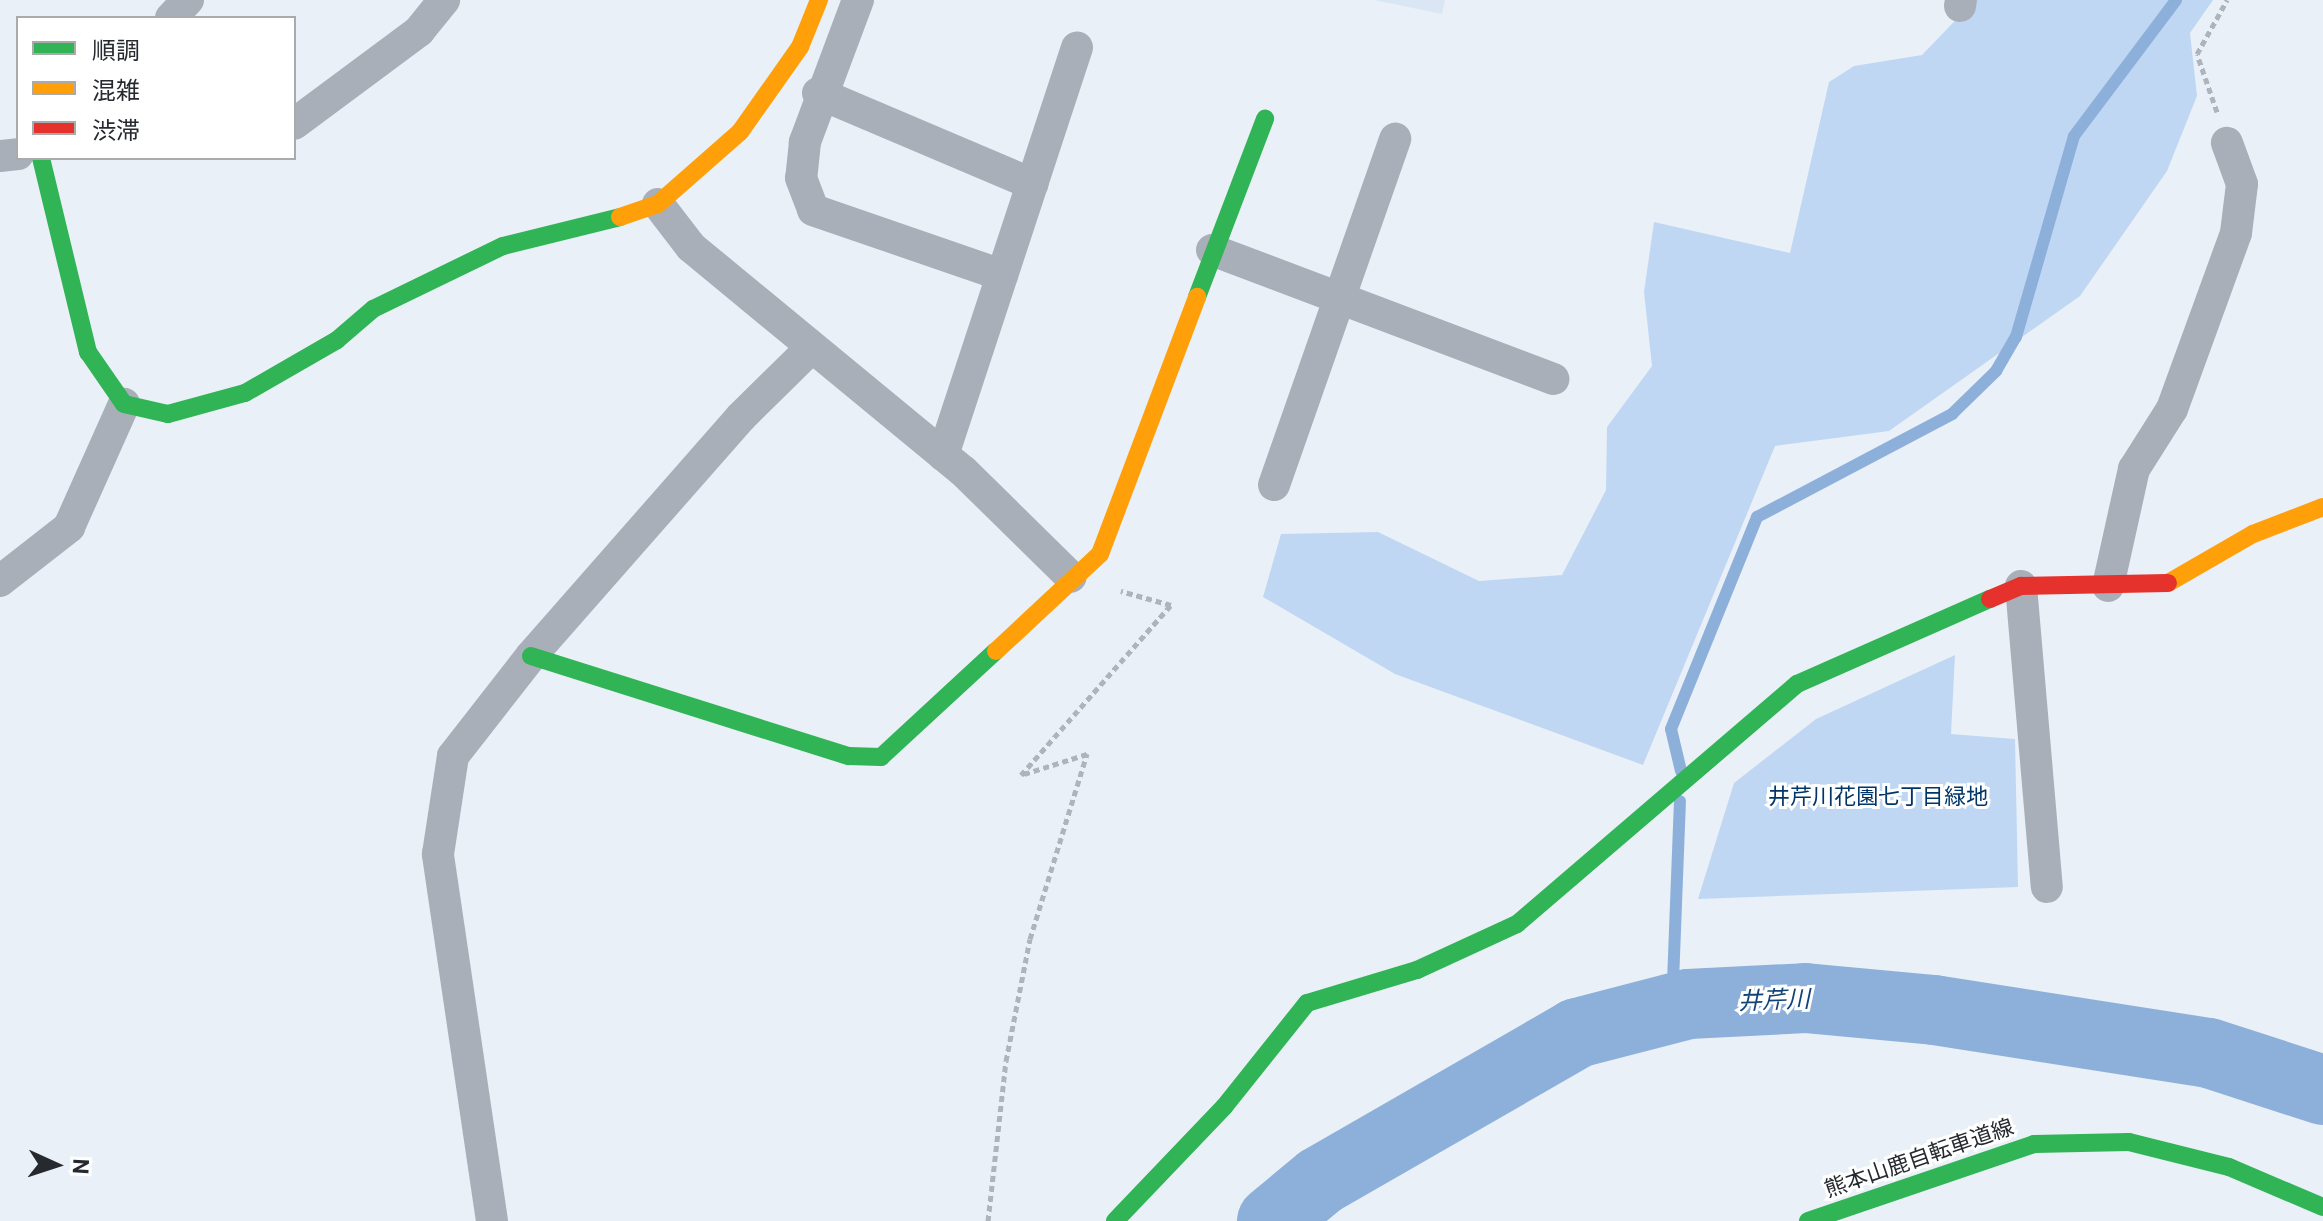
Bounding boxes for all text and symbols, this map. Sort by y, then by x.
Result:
legend [16,16,296,160]
text: 順調 [92,37,140,65]
text: 混雑 [92,77,140,105]
text: 渋滞 [92,117,140,145]
park label: 井芹川花園七丁目緑地 [1768,784,1988,810]
water label: 井芹川 [1738,985,1810,1017]
street label: 熊本山鹿自転車道線 [1821,1113,2017,1203]
north arrow [16,1125,96,1205]
text: N [68,1158,93,1175]

